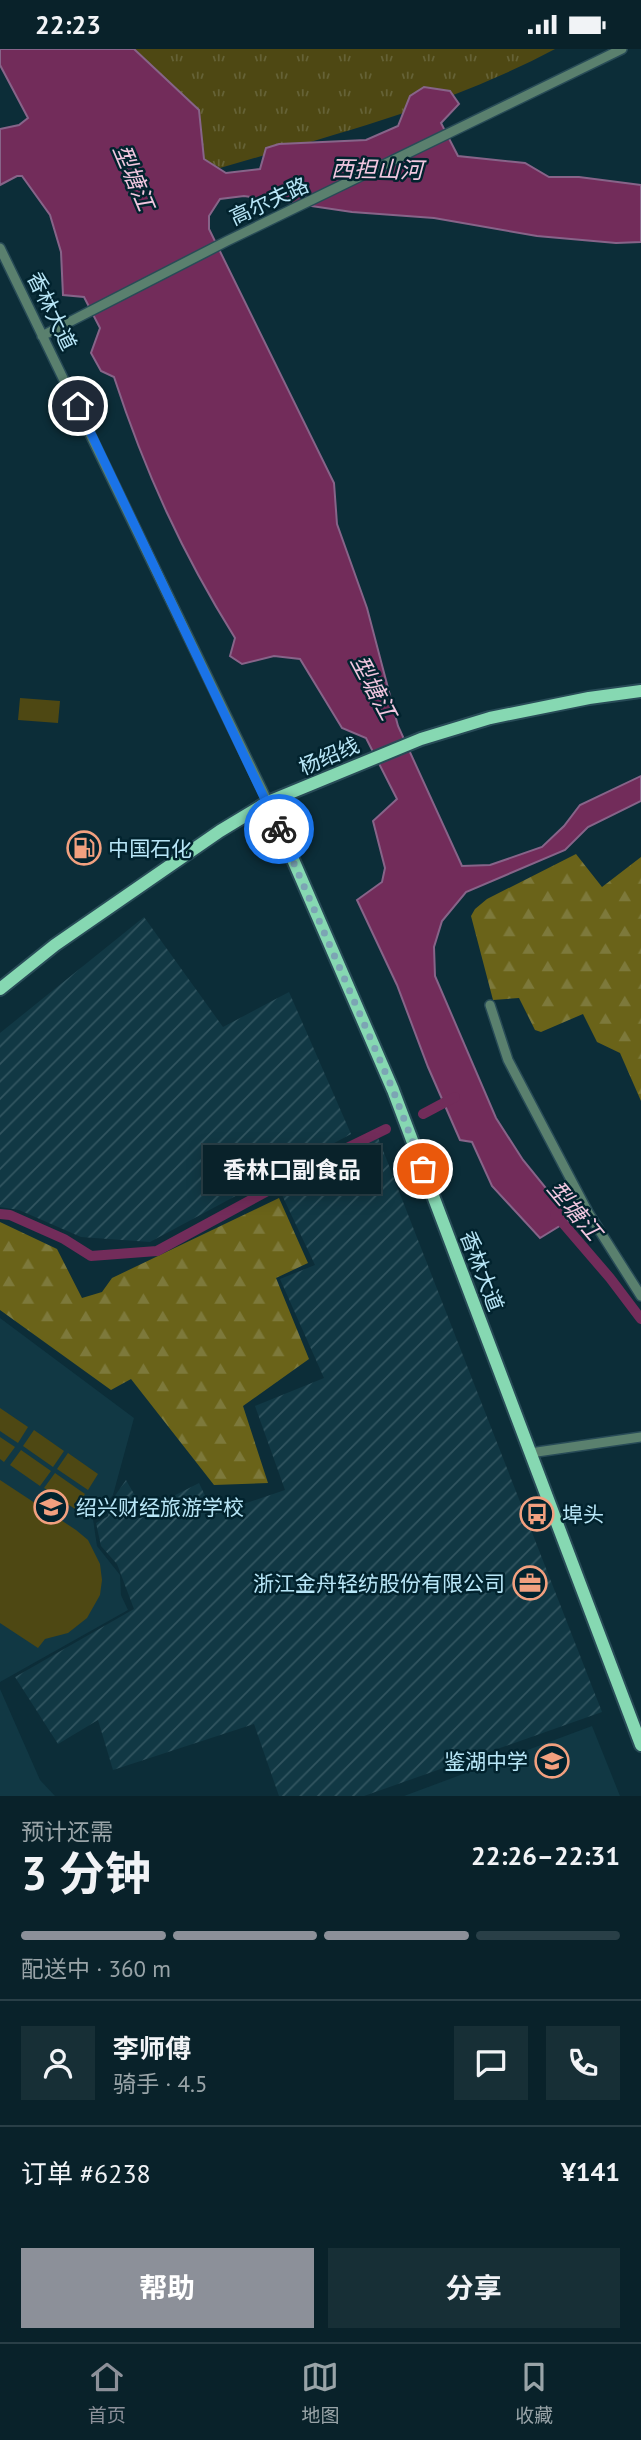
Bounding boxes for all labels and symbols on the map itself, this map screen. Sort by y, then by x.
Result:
water label: 型塘江 [107,140,162,217]
water label: 西担山河 [331,154,427,184]
street label: 高尔夫路 [225,171,313,231]
street label: 香林大道 [21,267,83,355]
pin [48,376,108,436]
water label: 型塘江 [345,650,404,727]
street label: 杨绍线 [295,731,363,781]
courier [244,794,314,864]
fuel station icon: 中国石化 [65,829,103,867]
place label: 中国石化 [108,835,192,862]
pin [393,1139,453,1199]
callout: 香林口副食品 [202,1145,381,1193]
water label: 型塘江 [542,1174,610,1248]
street label: 香林大道 [454,1227,510,1315]
school or university icon: 绍兴财经旅游学校 [32,1488,70,1526]
place label: 绍兴财经旅游学校 [76,1494,244,1521]
bus stop icon: 埠头 [518,1495,556,1533]
place label: 埠头 [562,1501,604,1528]
office icon: 浙江金舟轻纺股份有限公司 [511,1564,549,1602]
place label: 浙江金舟轻纺股份有限公司 [253,1570,505,1597]
school or university icon: 鉴湖中学 [533,1742,571,1780]
place label: 鉴湖中学 [444,1748,528,1775]

